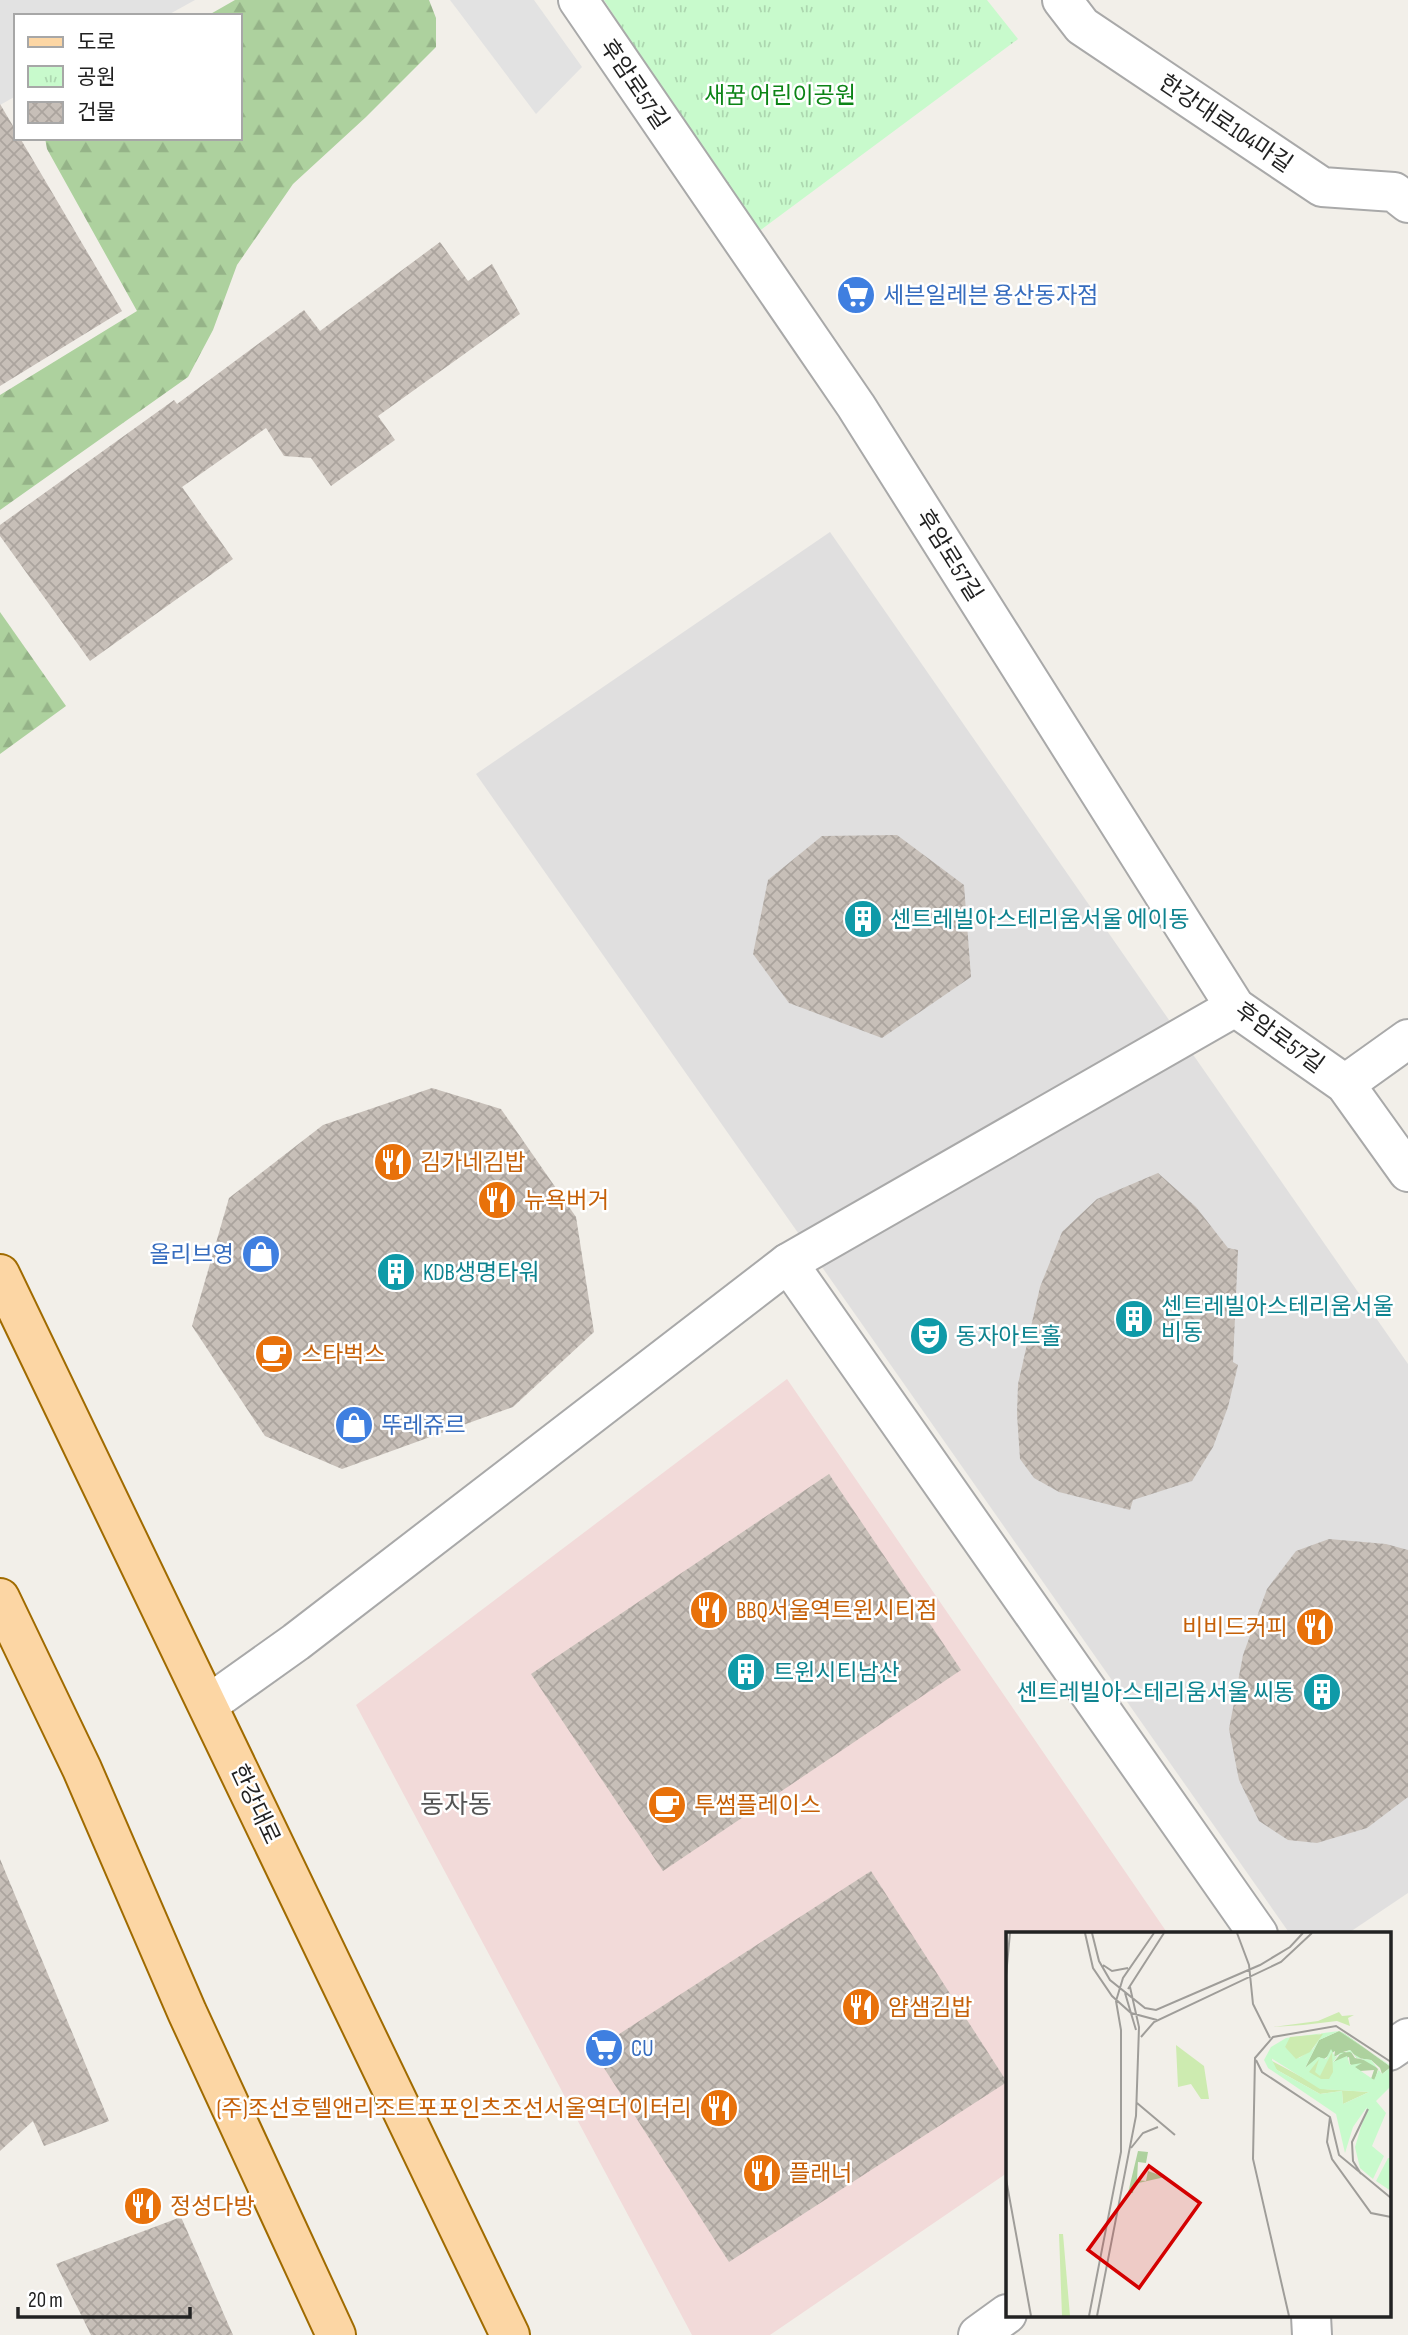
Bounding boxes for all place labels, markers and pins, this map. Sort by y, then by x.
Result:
supermarket icon: 세븐일레븐 용산동자점 [835,274,877,316]
place label: 세븐일레븐 용산동자점 [883,282,1098,310]
building icon: 센트레빌아스테리움서울 에이동 [842,898,884,940]
place label: 센트레빌아스테리움서울 에이동 [890,906,1190,934]
restaurant icon: 김가네김밥 [372,1141,414,1183]
place label: 김가네김밥 [420,1149,526,1177]
restaurant icon: 뉴욕버거 [476,1179,518,1221]
place label: 뉴욕버거 [524,1187,609,1215]
shop icon: 올리브영 [240,1233,282,1275]
place label: 올리브영 [149,1241,234,1269]
building icon: KDB생명타워 [375,1251,417,1293]
place label: KDB생명타워 [423,1259,540,1287]
place label: 센트레빌아스테리움서울 비동 [1161,1293,1394,1347]
building icon: 센트레빌아스테리움서울 비동 [1113,1298,1155,1340]
theatre icon: 동자아트홀 [908,1315,950,1357]
place label: 동자아트홀 [956,1323,1062,1351]
cafe icon: 스타벅스 [253,1333,295,1375]
place label: 스타벅스 [301,1341,386,1369]
shop icon: 뚜레쥬르 [333,1404,375,1446]
place label: 뚜레쥬르 [381,1412,466,1440]
restaurant icon: BBQ서울역트윈시티점 [688,1589,730,1631]
place label: BBQ서울역트윈시티점 [736,1597,937,1625]
restaurant icon: 비비드커피 [1294,1606,1336,1648]
place label: 비비드커피 [1182,1614,1288,1642]
building icon: 트윈시티남산 [725,1651,767,1693]
place label: 트윈시티남산 [773,1659,900,1687]
building icon: 센트레빌아스테리움서울 씨동 [1301,1671,1343,1713]
place label: 센트레빌아스테리움서울 씨동 [1016,1679,1295,1707]
cafe icon: 투썸플레이스 [646,1784,688,1826]
place label: 투썸플레이스 [694,1792,821,1820]
restaurant icon: 얌샘김밥 [840,1986,882,2028]
place label: 얌샘김밥 [888,1994,973,2022]
supermarket icon: CU [583,2027,625,2069]
place label: CU [631,2035,654,2063]
restaurant icon: (주)조선호텔앤리조트포포인츠조선서울역더이터리 [698,2087,740,2129]
place label: (주)조선호텔앤리조트포포인츠조선서울역더이터리 [217,2095,692,2123]
restaurant icon: 플래너 [741,2152,783,2194]
place label: 플래너 [789,2160,852,2188]
restaurant icon: 정성다방 [122,2185,164,2227]
place label: 정성다방 [170,2193,255,2221]

